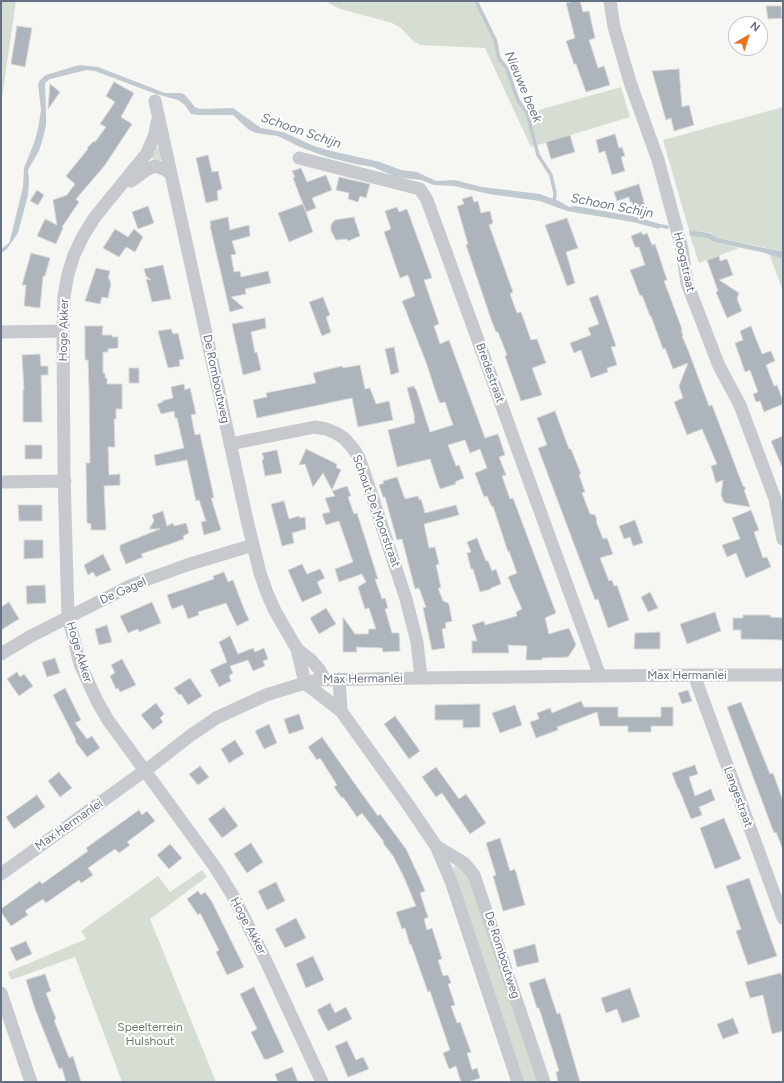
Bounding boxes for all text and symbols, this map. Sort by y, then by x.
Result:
north arrow [728,16,768,56]
text: N [748,19,762,35]
water label: Nieuwe beek [501,49,545,125]
water label: Schoon Schijn [259,110,343,152]
water label: Schoon Schijn [569,190,655,222]
street label: Hoogstraat [670,231,698,293]
street label: Hoge Akker [56,298,72,362]
street label: De Romboutweg [200,333,232,425]
street label: Bredestraat [473,341,507,405]
street label: Schout De Moorstraat [349,453,403,569]
street label: De Gagel [98,574,148,608]
street label: Hoge Akker [63,620,95,684]
street label: Max Hermanlei [647,668,727,682]
street label: Max Hermanlei [323,671,403,687]
street label: Langestraat [720,765,756,829]
street label: Max Hermanlei [32,796,106,854]
street label: Hoge Akker [227,895,269,957]
street label: De Romboutweg [481,910,523,1000]
park label: Speelterrein Hulshout [117,1020,183,1048]

